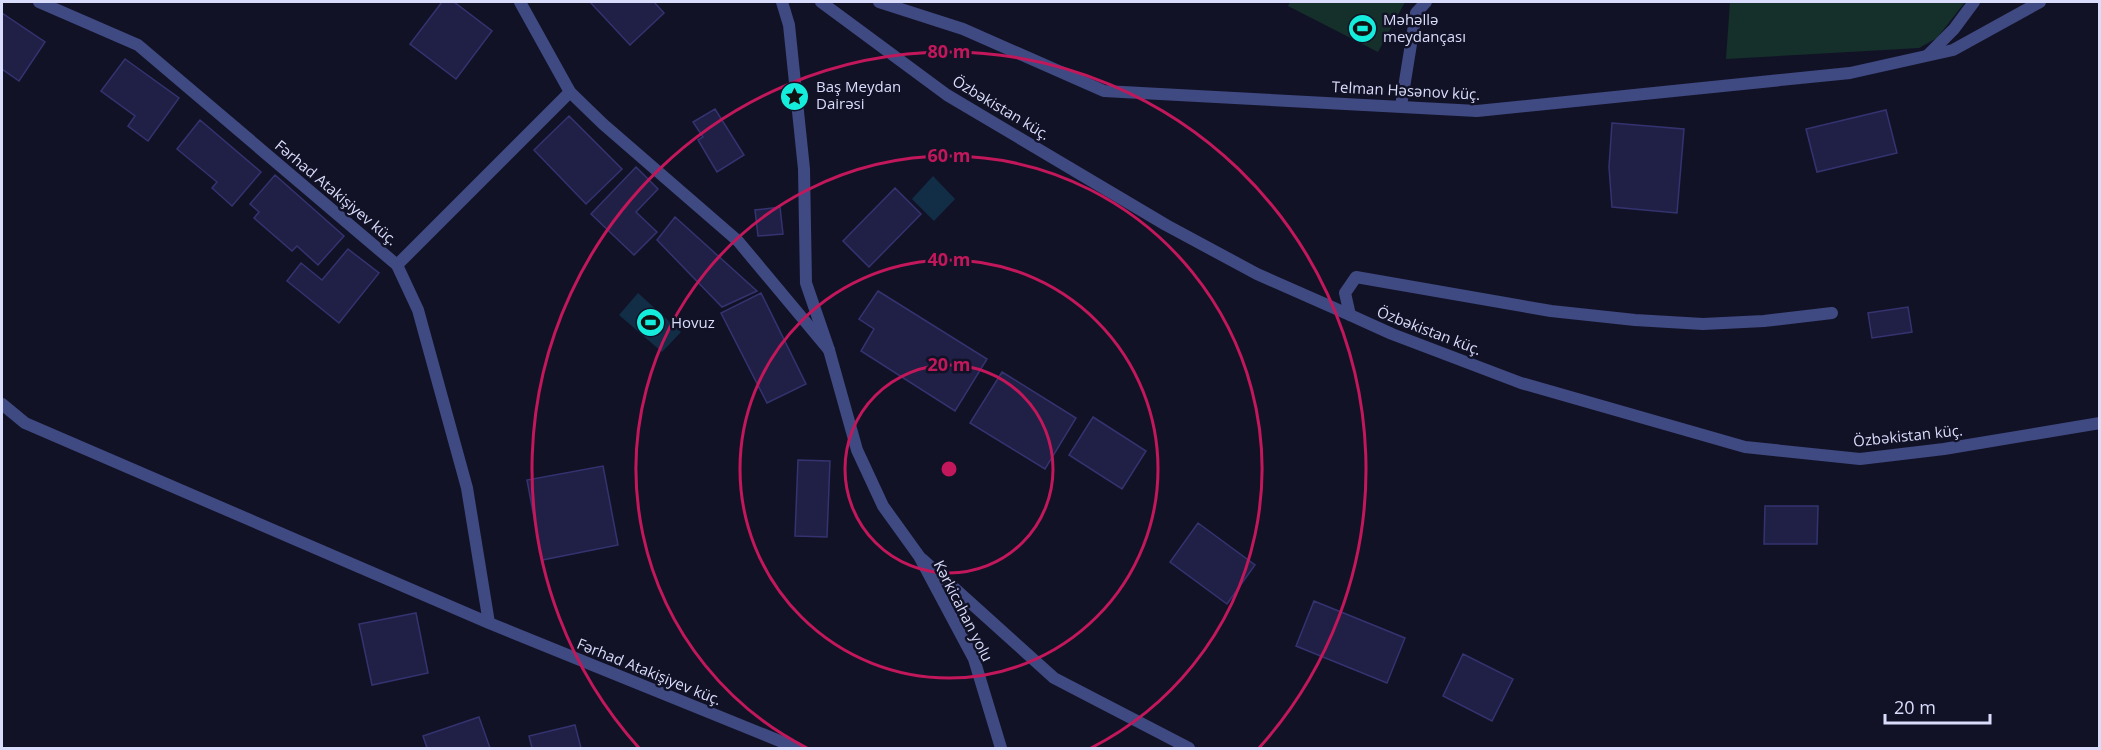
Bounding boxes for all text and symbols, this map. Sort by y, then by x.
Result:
place label: Məhəllə meydançası [1383,9,1466,46]
sports icon: Məhəllə meydançası [1346,13,1378,45]
text: 80 m [928,39,970,63]
street label: Özbəkistan küç. [949,70,1054,144]
place label: Baş Meydan Dairəsi [816,76,901,113]
street label: Telman Həsənov küç. [1331,76,1481,104]
place icon: Baş Meydan Dairəsi [779,80,811,112]
street label: Fərhad Atakişiyev küç. [271,135,402,249]
text: 60 m [928,143,970,167]
text: 40 m [928,247,970,271]
street label: Özbəkistan küç. [1374,301,1484,359]
sports icon: Hovuz [634,307,666,339]
place label: Hovuz [671,312,715,332]
text: 20 m [928,352,970,376]
street label: Özbəkistan küç. [1852,419,1964,451]
centre of rings [939,459,959,479]
street label: Kərkicahan yolu [930,557,998,665]
street label: Fərhad Atakişiyev küç. [574,633,725,709]
scale bar [1885,687,1990,725]
text: 20 m [1894,695,1936,719]

